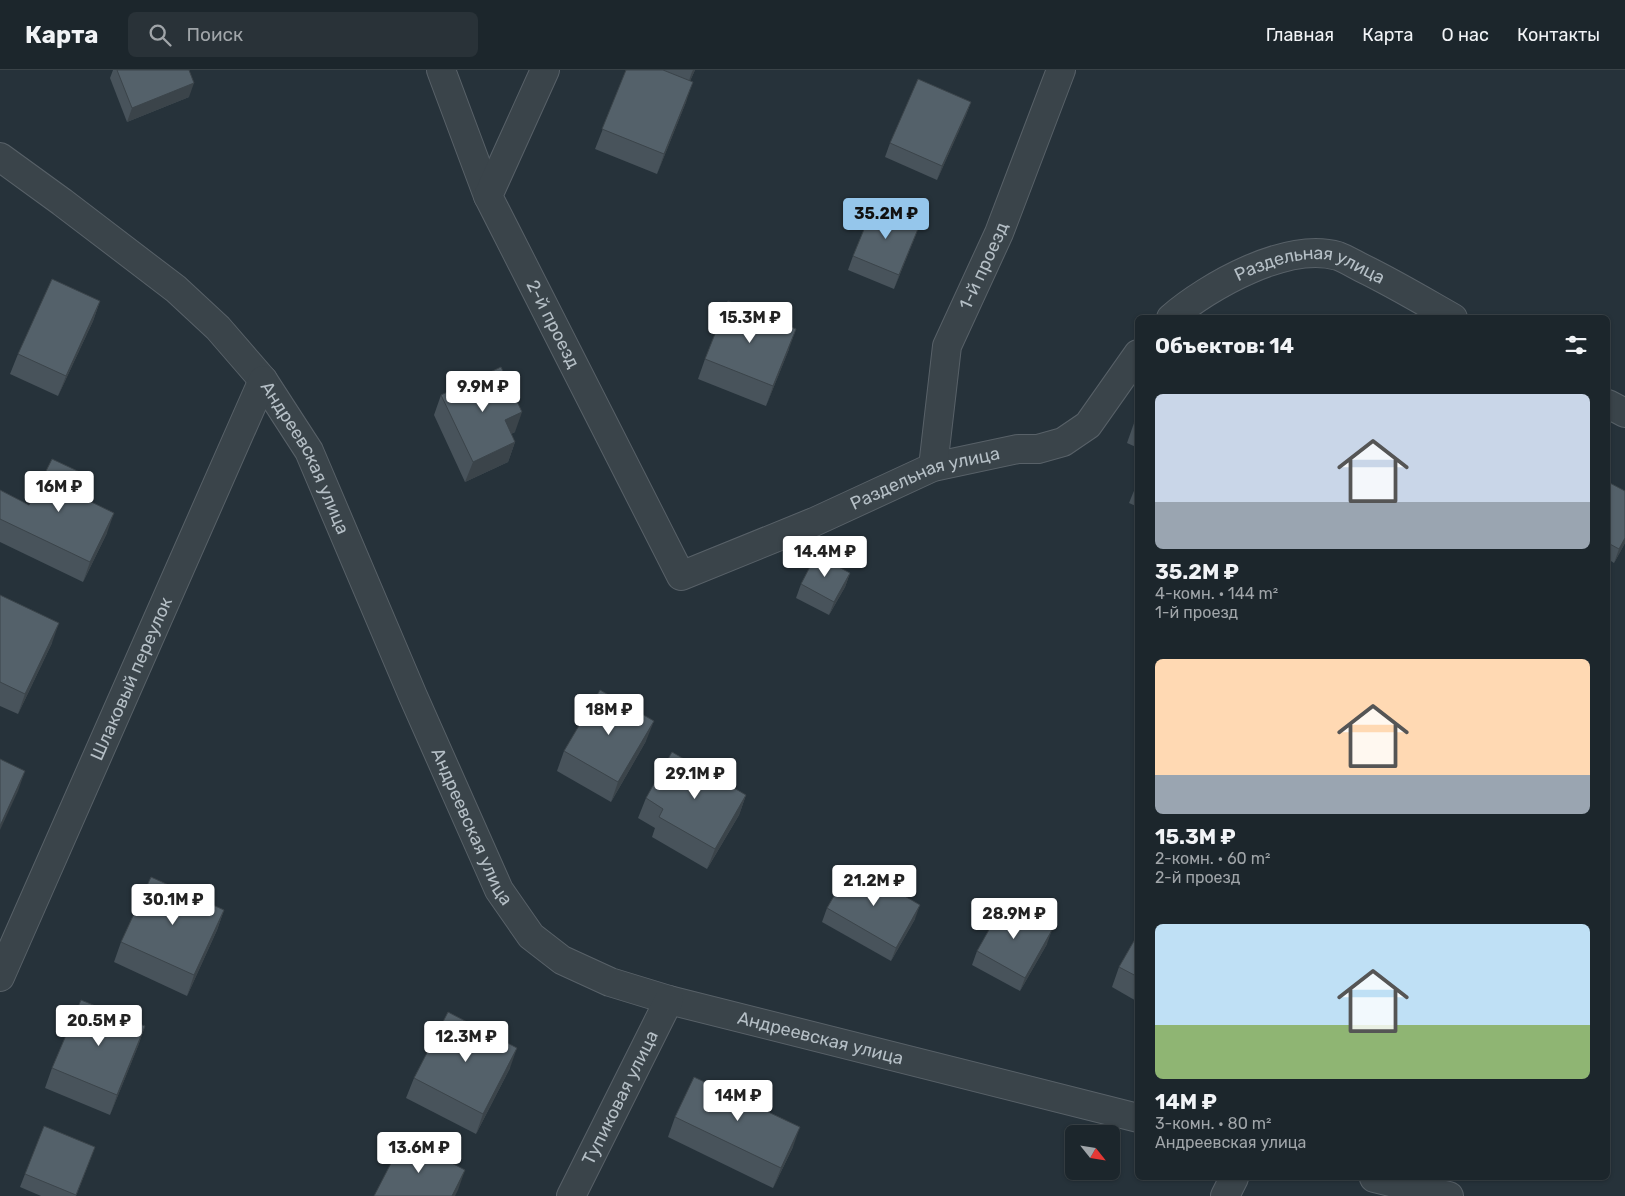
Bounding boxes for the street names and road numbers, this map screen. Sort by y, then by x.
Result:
street label: 1-й проезд [954,219,1013,313]
street label: Раздельная улица [1231,270,1389,294]
street label: 2-й проезд [522,276,585,372]
street label: Андреевская улица [256,377,354,538]
street label: Раздельная улица [847,442,1002,515]
street label: Шлаковый переулок [86,593,177,764]
street label: Андреевская улица [426,744,517,910]
street label: Андреевская улица [735,1007,906,1070]
street label: Тупиковая улица [577,1027,663,1169]

